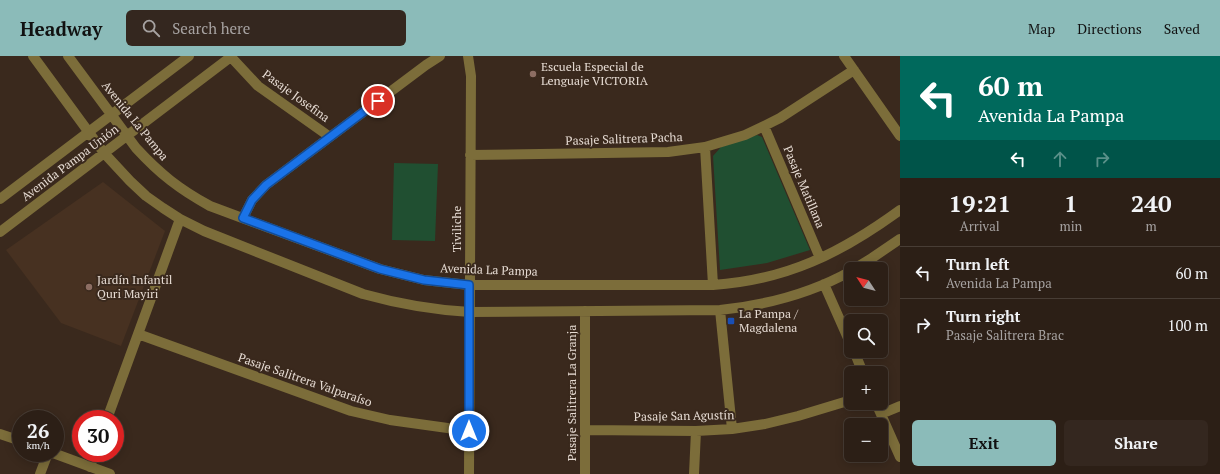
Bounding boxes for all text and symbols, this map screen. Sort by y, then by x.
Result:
search box [126,10,406,46]
text: Headway [20,16,102,41]
icon: search [140,17,162,39]
text: Search here [172,18,250,38]
text: Map [1028,19,1055,38]
text: Directions [1077,19,1142,38]
text: Saved [1164,19,1200,38]
place label: Escuela Especial de Lenguaje VICTORIA [541,59,649,88]
street label: Pasaje Josefina [260,66,333,125]
text: 60 m [978,67,1043,104]
marker: Escuela Especial de Lenguaje VICTORIA [528,69,538,79]
icon: left [912,72,964,124]
street label: Avenida La Pampa [99,78,172,163]
pin [361,84,395,118]
icon: arrive [367,90,389,112]
text: Avenida La Pampa [978,103,1124,127]
street label: Avenida Pampa Unión [18,121,121,204]
street label: Pasaje Salitrera Pacha [565,129,683,148]
street label: Pasaje Matillana [780,143,829,230]
icon: left [1007,148,1029,170]
icon: ahead [1049,148,1071,170]
icon: right [1091,148,1113,170]
text: 19:21 [948,187,1011,219]
text: 1 [1064,187,1078,219]
text: 240 [1131,187,1171,219]
street label: Tiviliche [449,206,464,252]
text: Arrival [960,217,1000,235]
text: min [1059,217,1082,235]
text: m [1146,217,1157,235]
text: Turn left [946,254,1010,274]
street label: Avenida La Pampa [440,260,538,279]
north arrow [844,262,888,306]
map controls [844,262,888,462]
icon: left [912,262,934,284]
text: 60 m [1175,263,1208,283]
place label: Jardín Infantil Quri Mayiri [97,272,173,301]
text: Avenida La Pampa [946,274,1052,292]
marker: Jardín Infantil Quri Mayiri [84,282,94,292]
place label: La Pampa / Magdalena [739,306,799,335]
text: Turn right [946,306,1021,326]
button: search [844,314,888,358]
icon: right [912,314,934,336]
text: 100 m [1167,315,1208,335]
marker: La Pampa / Magdalena [726,316,736,326]
street label: Pasaje Salitrera La Granja [564,325,579,461]
text: Pasaje Salitrera Brac [946,326,1064,344]
street label: Pasaje Salitrera Valparaíso [236,350,375,410]
button: + [844,366,888,410]
street label: Pasaje San Agustín [634,407,734,424]
speed limit sign: 30 [72,410,124,462]
position arrow [448,410,490,452]
text: 26 [27,417,49,444]
button: − [844,418,888,462]
button: Exit [912,420,1056,466]
button: Share [1064,420,1208,466]
text: km/h [26,439,50,452]

